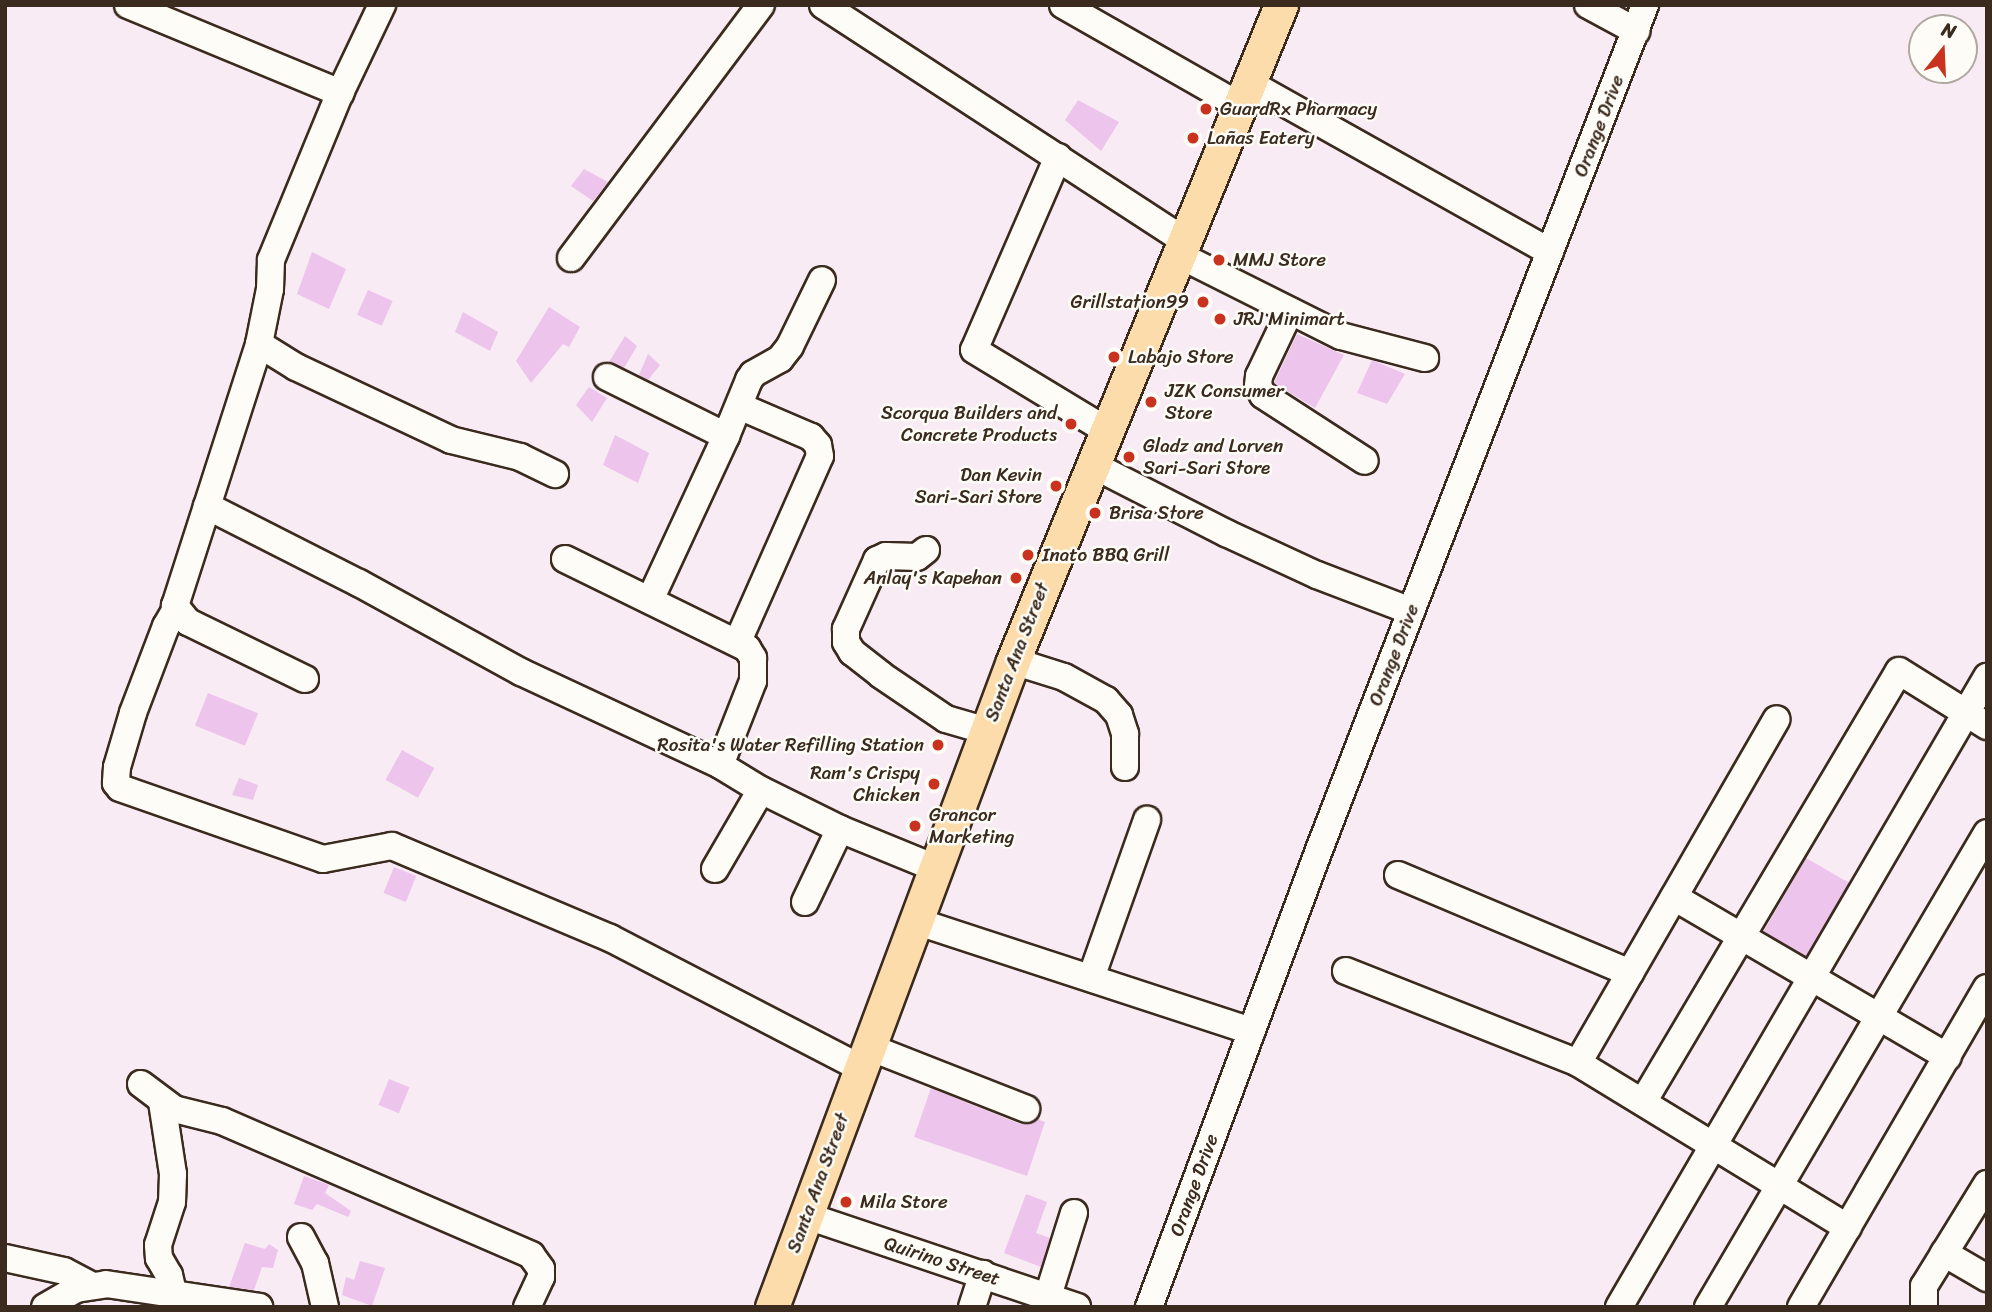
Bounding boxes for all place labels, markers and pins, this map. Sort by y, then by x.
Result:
place label: GuardRx Pharmacy [1220,98,1378,120]
marker: GuardRx Pharmacy [1198,101,1214,117]
place label: Lañas Eatery [1207,127,1314,149]
marker: Lañas Eatery [1185,130,1201,146]
place label: MMJ Store [1233,249,1326,271]
marker: MMJ Store [1211,252,1227,268]
place label: Grillstation99 [1071,291,1189,313]
marker: Grillstation99 [1195,294,1211,310]
place label: JRJ Minimart [1234,308,1345,330]
marker: JRJ Minimart [1212,311,1228,327]
place label: Labajo Store [1128,346,1234,368]
marker: Labajo Store [1106,349,1122,365]
place label: JZK Consumer Store [1165,380,1283,424]
marker: JZK Consumer Store [1143,394,1159,410]
place label: Scorqua Builders and Concrete Products [881,402,1057,446]
marker: Scorqua Builders and Concrete Products [1063,416,1079,432]
place label: Gladz and Lorven Sari-Sari Store [1143,435,1284,479]
marker: Gladz and Lorven Sari-Sari Store [1121,449,1137,465]
place label: Dan Kevin Sari-Sari Store [912,464,1042,508]
marker: Dan Kevin Sari-Sari Store [1048,478,1064,494]
place label: Brisa Store [1109,502,1205,524]
marker: Brisa Store [1087,505,1103,521]
place label: Inato BBQ Grill [1042,544,1169,566]
marker: Inato BBQ Grill [1020,547,1036,563]
place label: Anlay's Kapehan [863,567,1002,589]
marker: Anlay's Kapehan [1008,570,1024,586]
place label: Rosita's Water Refilling Station [657,734,924,756]
marker: Rosita's Water Refilling Station [930,737,946,753]
place label: Ram's Crispy Chicken [810,762,920,806]
marker: Ram's Crispy Chicken [926,776,942,792]
place label: Grancor Marketing [929,804,1014,848]
marker: Grancor Marketing [907,818,923,834]
place label: Mila Store [860,1191,948,1213]
marker: Mila Store [838,1194,854,1210]

